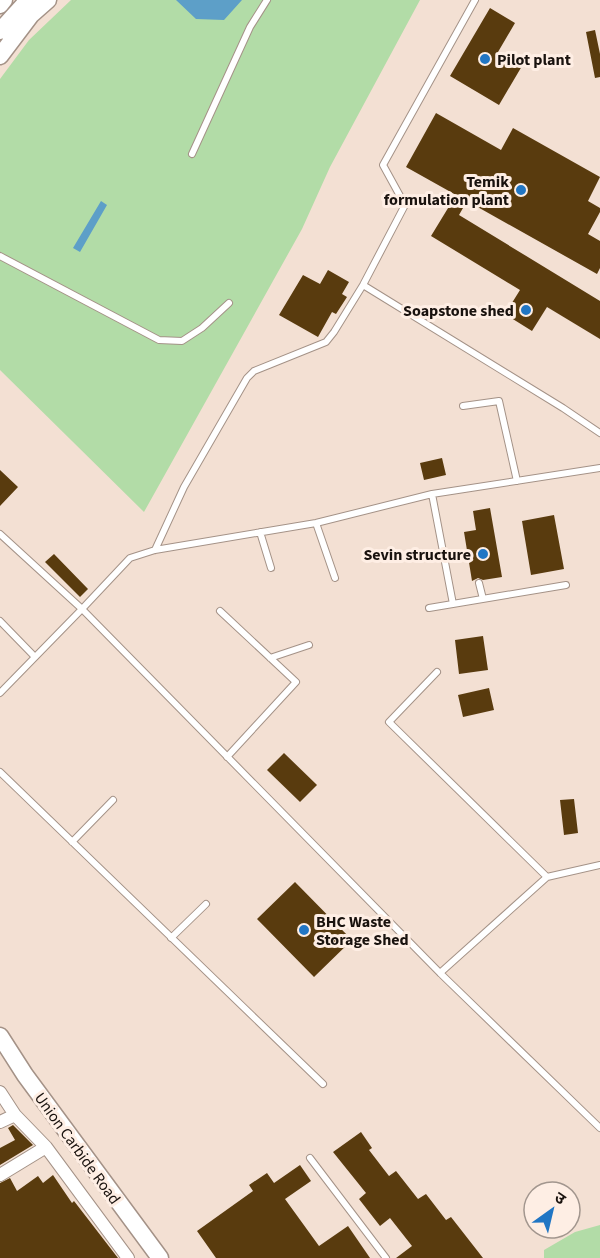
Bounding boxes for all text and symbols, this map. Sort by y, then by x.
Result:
place label: Pilot plant [497,49,571,71]
marker: Pilot plant [478,52,492,66]
place label: Temik formulation plant [384,171,509,211]
marker: Temik formulation plant [514,183,528,197]
place label: Soapstone shed [403,300,514,322]
marker: Soapstone shed [519,303,533,317]
place label: Sevin structure [363,544,471,566]
marker: Sevin structure [476,547,490,561]
place label: BHC Waste Storage Shed [316,911,409,951]
marker: BHC Waste Storage Shed [297,923,311,937]
street label: Union Carbide Road [29,1088,125,1209]
north arrow [522,1180,582,1240]
text: उ [550,1187,570,1210]

